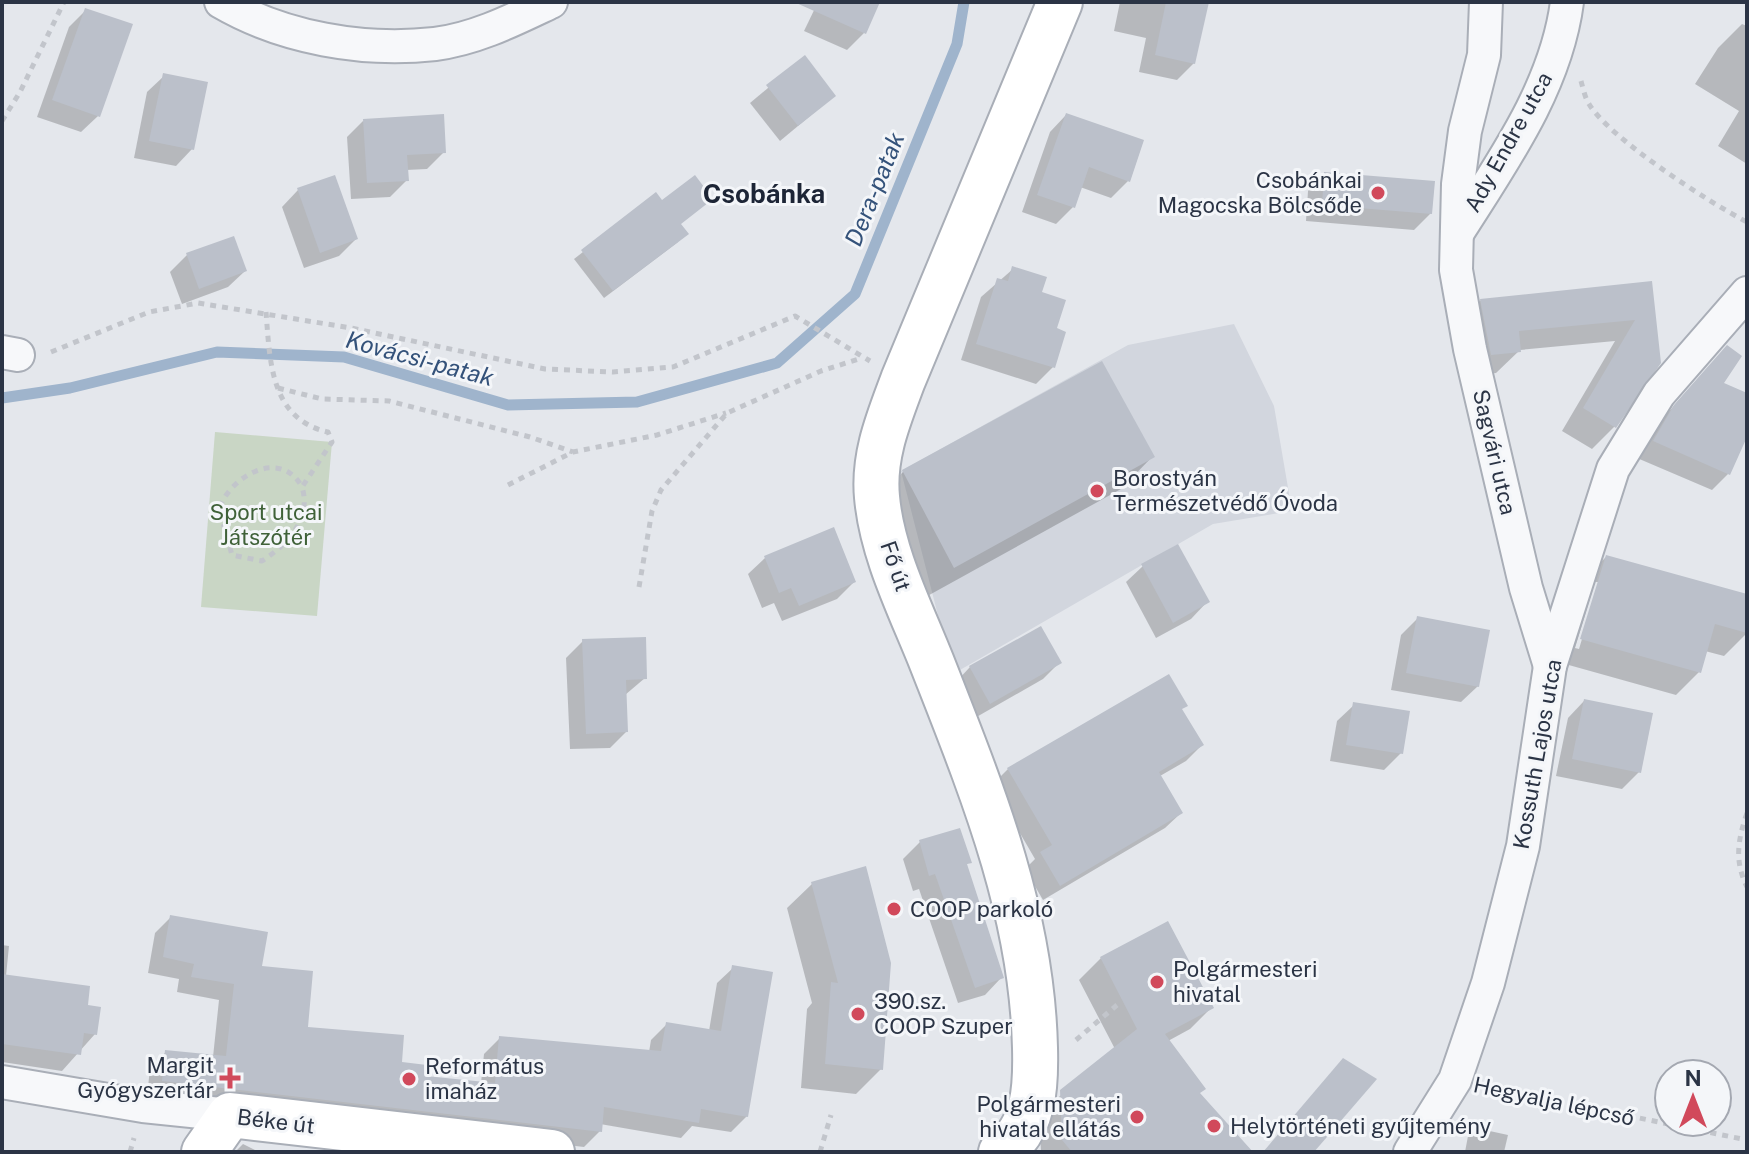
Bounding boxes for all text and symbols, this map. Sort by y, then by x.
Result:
street label: Ady Endre utca [1459,68,1557,216]
water label: Dera-patak [839,128,909,250]
place label: Csobánkai Magocska Bölcsőde [1158,167,1362,218]
district label: Csobánka [703,178,825,209]
marker: Csobánkai Magocska Bölcsőde [1369,184,1387,202]
water label: Kovácsi-patak [343,325,497,391]
street label: Sagvári utca [1468,387,1522,517]
place label: Borostyán Természetvédő Óvoda [1113,465,1338,516]
marker: Borostyán Természetvédő Óvoda [1088,482,1106,500]
park label: Sport utcai Játszótér [210,499,322,550]
street label: Fő út [875,537,917,595]
street label: Kossuth Lajos utca [1507,657,1567,851]
place label: COOP parkoló [910,896,1053,922]
marker: COOP parkoló [885,900,903,918]
place label: Polgármesteri hivatal [1173,956,1317,1007]
marker: Polgármesteri hivatal [1148,973,1166,991]
place label: 390.sz. COOP Szuper [874,988,1013,1039]
marker: 390.sz. COOP Szuper [849,1005,867,1023]
place label: Margit Gyógyszertár [77,1052,214,1103]
place label: Református imaház [425,1053,544,1104]
north arrow [1653,1058,1733,1138]
text: N [1684,1065,1702,1091]
marker: Margit Gyógyszertár [221,1069,239,1087]
marker: Református imaház [400,1070,418,1088]
street label: Hegyalja lépcső [1471,1071,1637,1131]
place label: Polgármesteri hivatal ellátás [977,1091,1121,1142]
street label: Béke út [236,1103,316,1139]
marker: Polgármesteri hivatal ellátás [1128,1108,1146,1126]
place label: Helytörténeti gyűjtemény [1230,1113,1491,1139]
marker: Helytörténeti gyűjtemény [1205,1117,1223,1135]

